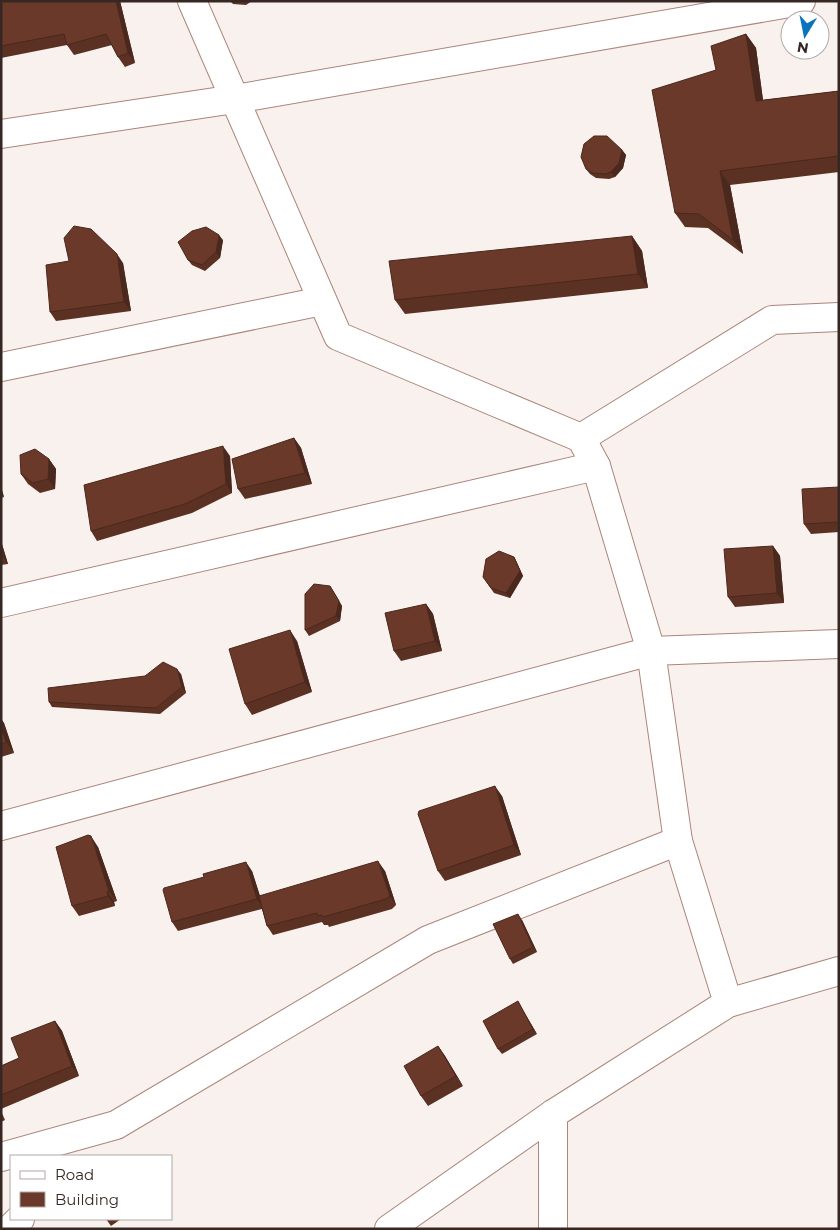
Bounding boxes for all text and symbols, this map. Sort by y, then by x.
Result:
north arrow [780,10,830,60]
text: N [796,38,810,58]
legend [10,1155,172,1220]
text: Road [55,1165,94,1184]
text: Building [55,1190,119,1209]

